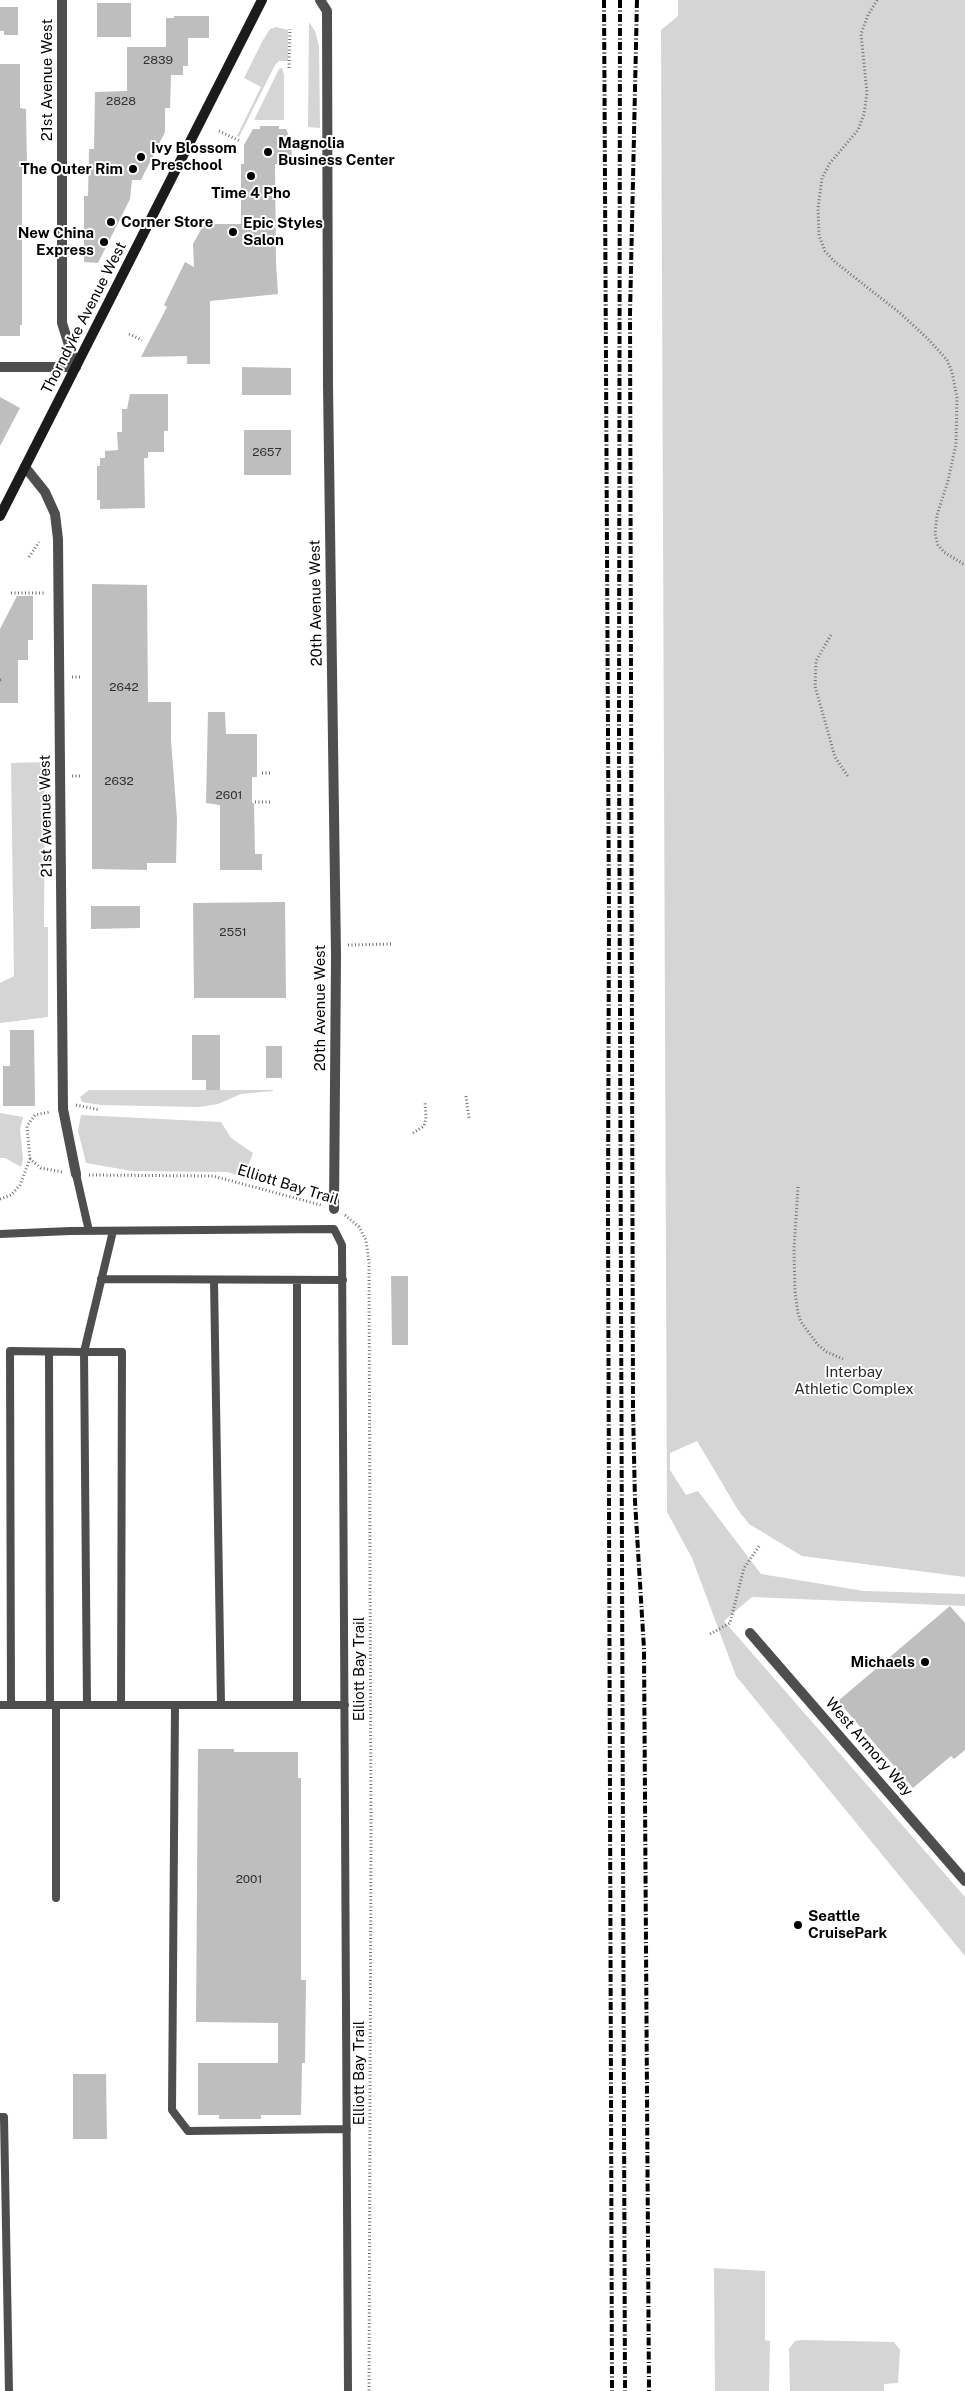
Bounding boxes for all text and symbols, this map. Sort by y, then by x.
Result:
street label: 21st Avenue West [38,19,56,141]
house number: 2839 [143,53,173,67]
house number: 2828 [106,94,136,108]
place label: Magnolia Business Center [278,134,395,169]
place label: Ivy Blossom Preschool [151,139,237,174]
marker: Magnolia Business Center [262,146,274,158]
marker: Ivy Blossom Preschool [135,151,147,163]
place label: The Outer Rim [20,160,123,178]
marker: The Outer Rim [127,163,139,175]
marker: Time 4 Pho [245,170,257,182]
place label: Time 4 Pho [211,184,291,202]
place label: Corner Store [121,213,213,231]
place label: Epic Styles Salon [243,214,323,249]
marker: Corner Store [105,216,117,228]
place label: New China Express [18,224,94,259]
marker: Epic Styles Salon [227,226,239,238]
marker: New China Express [98,236,110,248]
street label: Thorndyke Avenue West [38,239,130,397]
house number: 2657 [252,445,282,459]
street label: 20th Avenue West [306,539,326,667]
house number: 2642 [109,680,139,694]
street label: 21st Avenue West [36,755,56,877]
house number: 2632 [104,774,134,788]
house number: 2601 [216,788,242,802]
house number: 2551 [219,925,247,939]
street label: 20th Avenue West [311,945,329,1071]
street label: Elliott Bay Trail [235,1161,341,1209]
park label: Interbay Athletic Complex [794,1363,914,1398]
street label: Elliott Bay Trail [350,1617,368,1721]
place label: Michaels [850,1653,915,1671]
marker: Michaels [919,1656,931,1668]
street label: West Armory Way [821,1694,917,1800]
house number: 2001 [236,1872,262,1886]
place label: Seattle CruisePark [808,1907,887,1942]
marker: Seattle CruisePark [792,1919,804,1931]
street label: Elliott Bay Trail [350,2021,368,2125]

